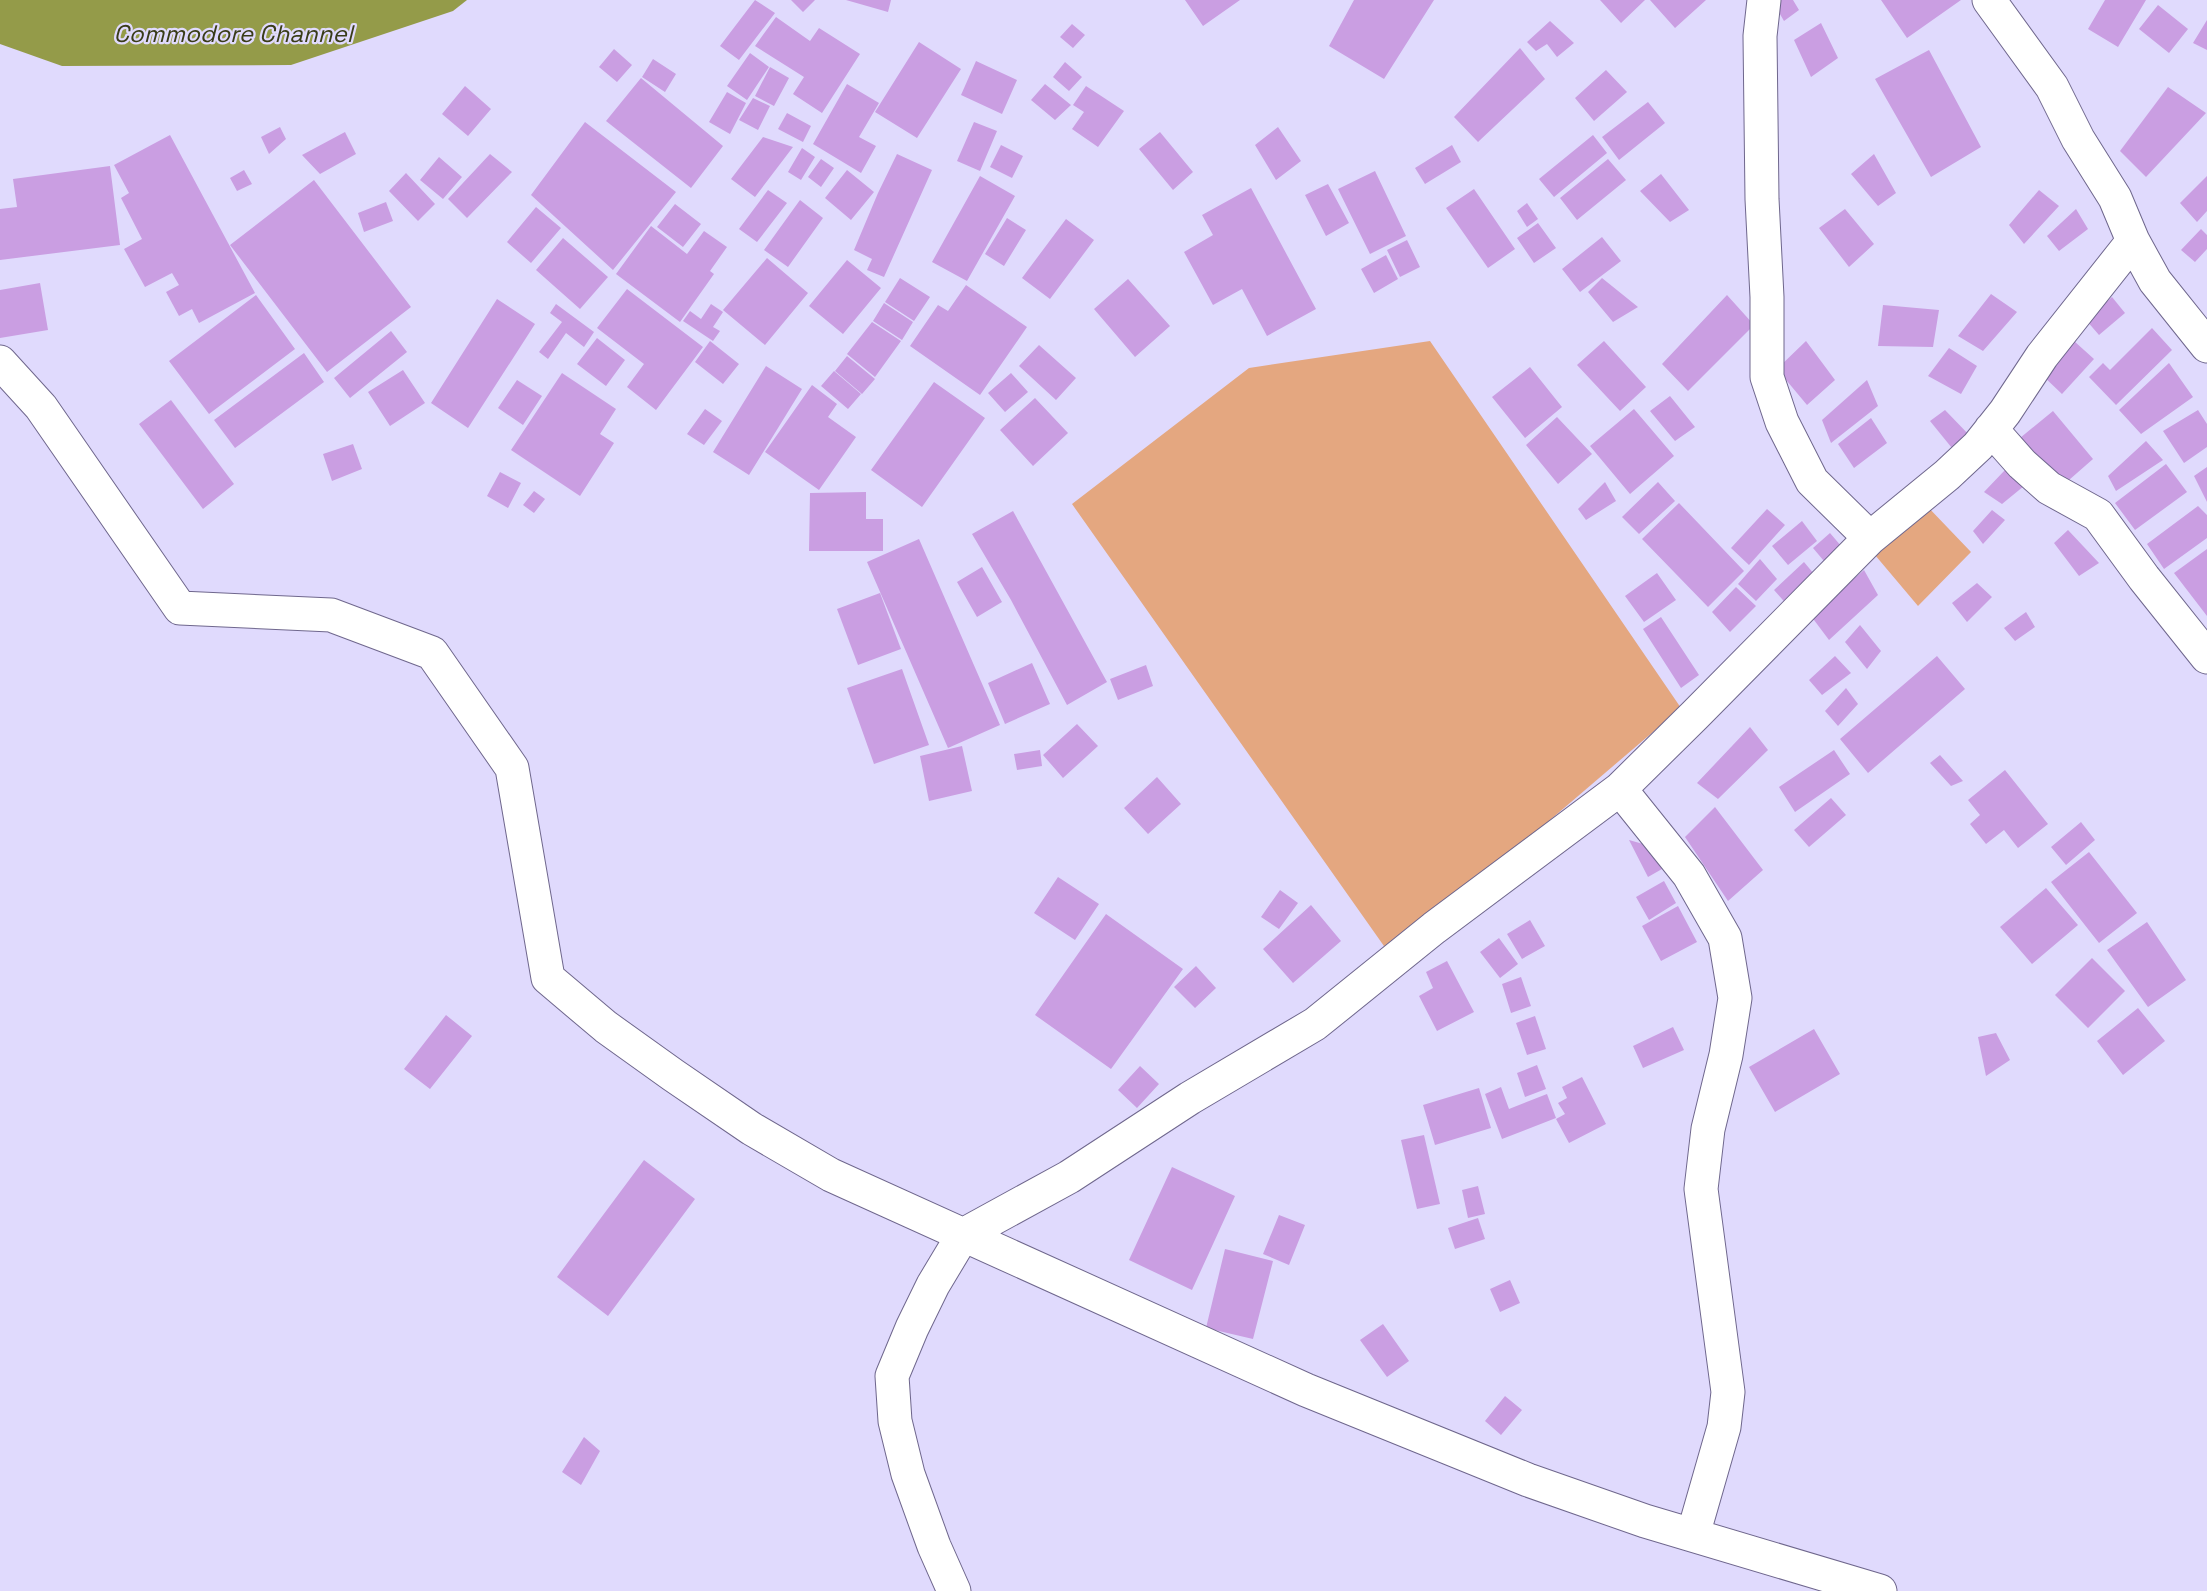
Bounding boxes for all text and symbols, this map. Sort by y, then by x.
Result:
water label: Commodore Channel [113,18,356,49]

